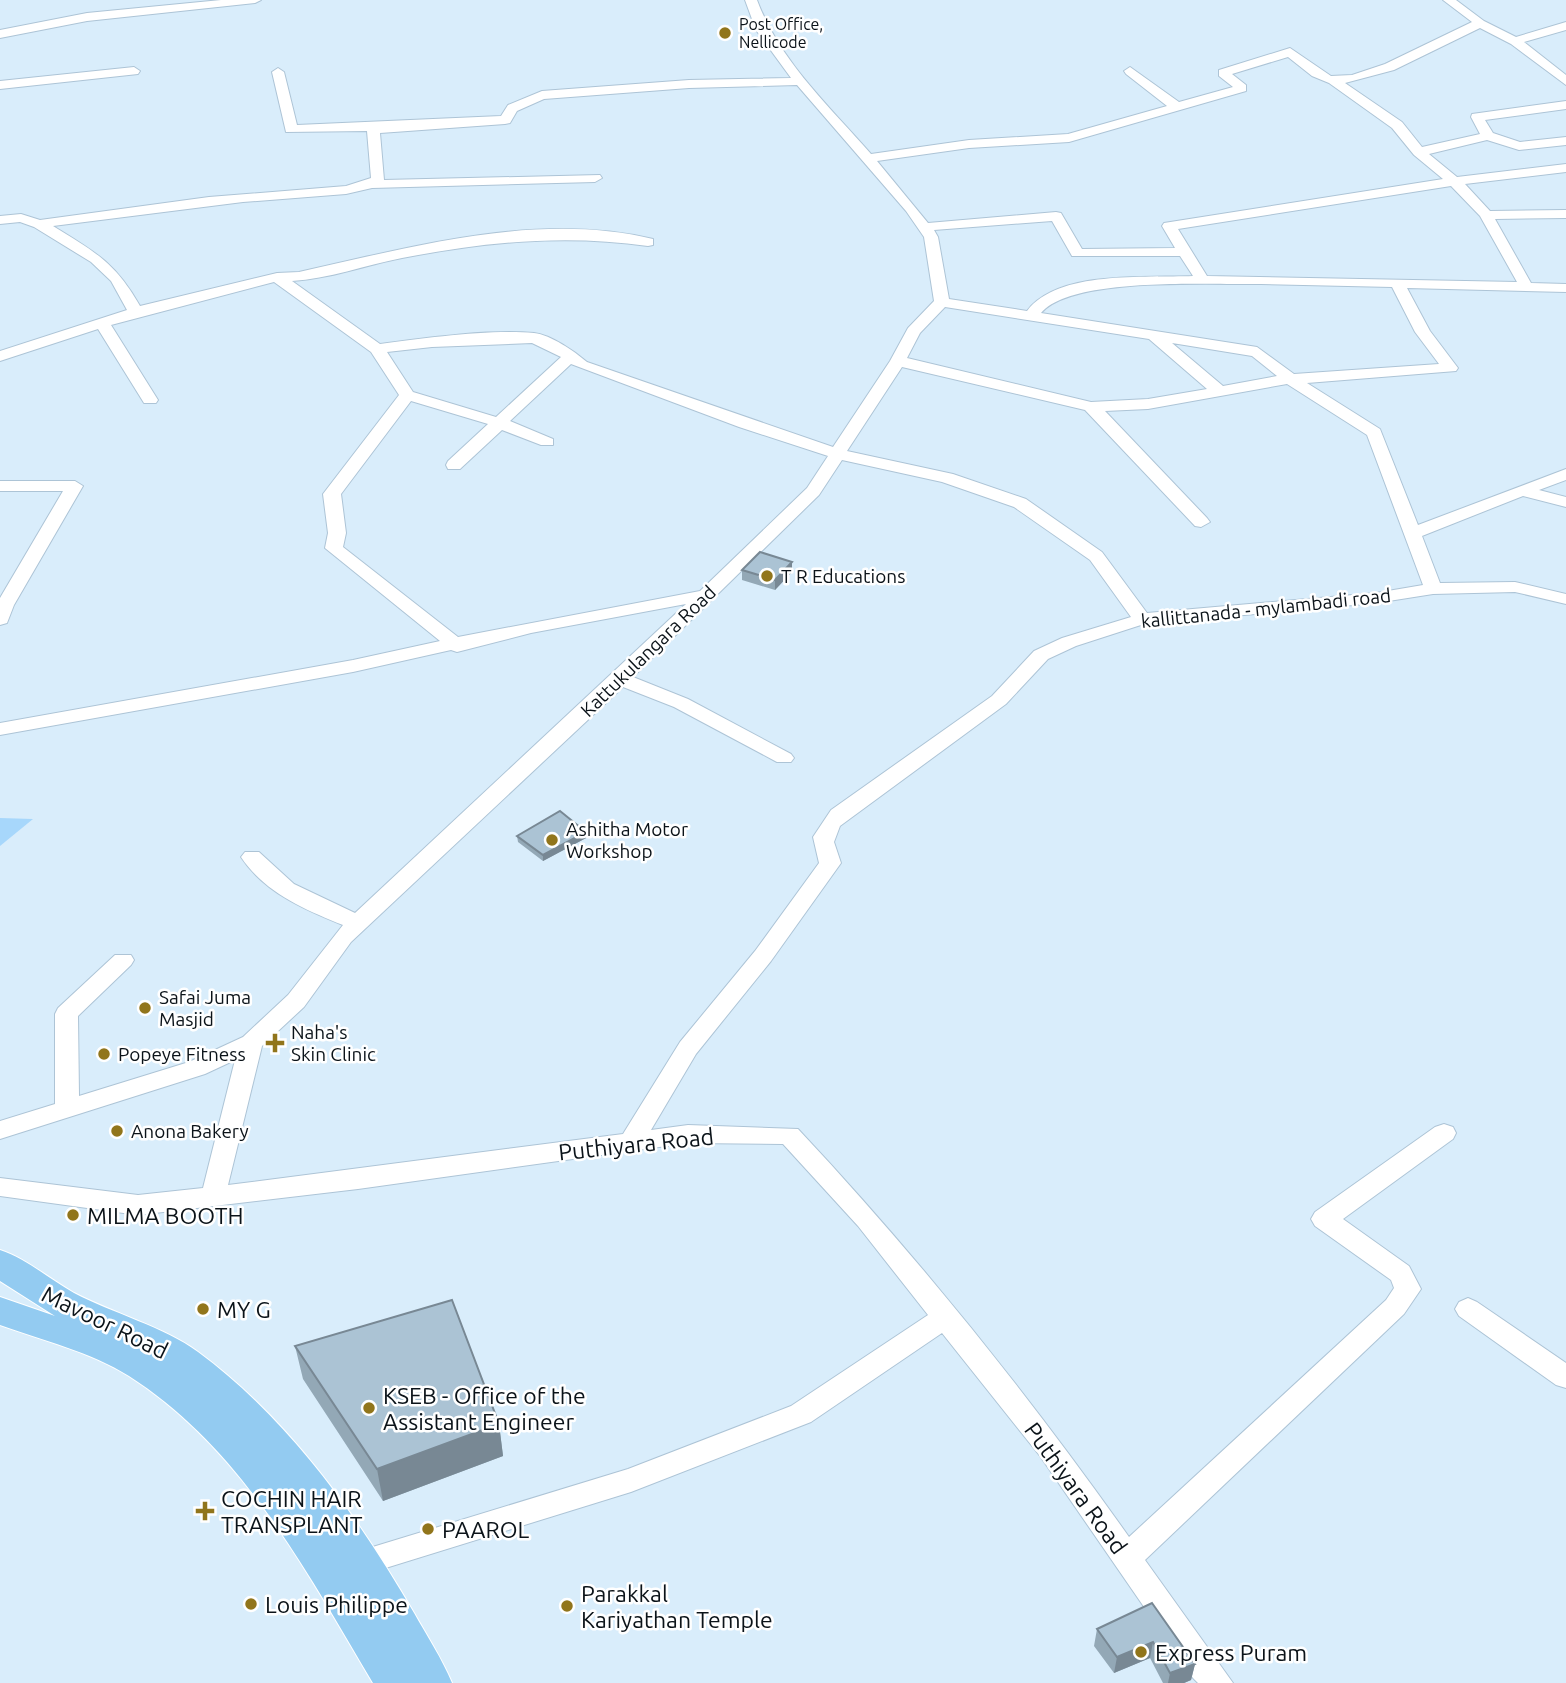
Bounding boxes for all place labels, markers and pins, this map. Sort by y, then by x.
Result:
place label: Post Office, Nellicode [739,15,823,51]
marker: Post Office, Nellicode [717,25,733,41]
place label: T R Educations [781,565,905,587]
marker: T R Educations [759,568,775,584]
place label: Ashitha Motor Workshop [566,818,688,862]
marker: Ashitha Motor Workshop [544,832,560,848]
place label: Safai Juma Masjid [159,986,251,1030]
marker: Safai Juma Masjid [137,1000,153,1016]
place label: Naha's Skin Clinic [291,1021,376,1065]
marker: Naha's Skin Clinic [265,1033,285,1053]
place label: Popeye Fitness [118,1043,246,1065]
marker: Popeye Fitness [96,1046,112,1062]
place label: Anona Bakery [131,1120,249,1142]
marker: Anona Bakery [109,1123,125,1139]
place label: MILMA BOOTH [87,1203,244,1228]
marker: MILMA BOOTH [65,1207,81,1223]
place label: MY G [217,1297,271,1322]
marker: MY G [195,1301,211,1317]
place label: KSEB - Office of the Assistant Engineer [383,1383,586,1434]
marker: KSEB - Office of the Assistant Engineer [361,1400,377,1416]
place label: COCHIN HAIR TRANSPLANT [221,1486,363,1537]
marker: COCHIN HAIR TRANSPLANT [195,1501,215,1521]
place label: PAAROL [442,1517,530,1542]
marker: PAAROL [420,1521,436,1537]
place label: Parakkal Kariyathan Temple [581,1581,773,1632]
place label: Louis Philippe [265,1592,408,1617]
marker: Louis Philippe [243,1596,259,1612]
marker: Parakkal Kariyathan Temple [559,1598,575,1614]
place label: Express Puram [1155,1640,1307,1665]
marker: Express Puram [1133,1644,1149,1660]

